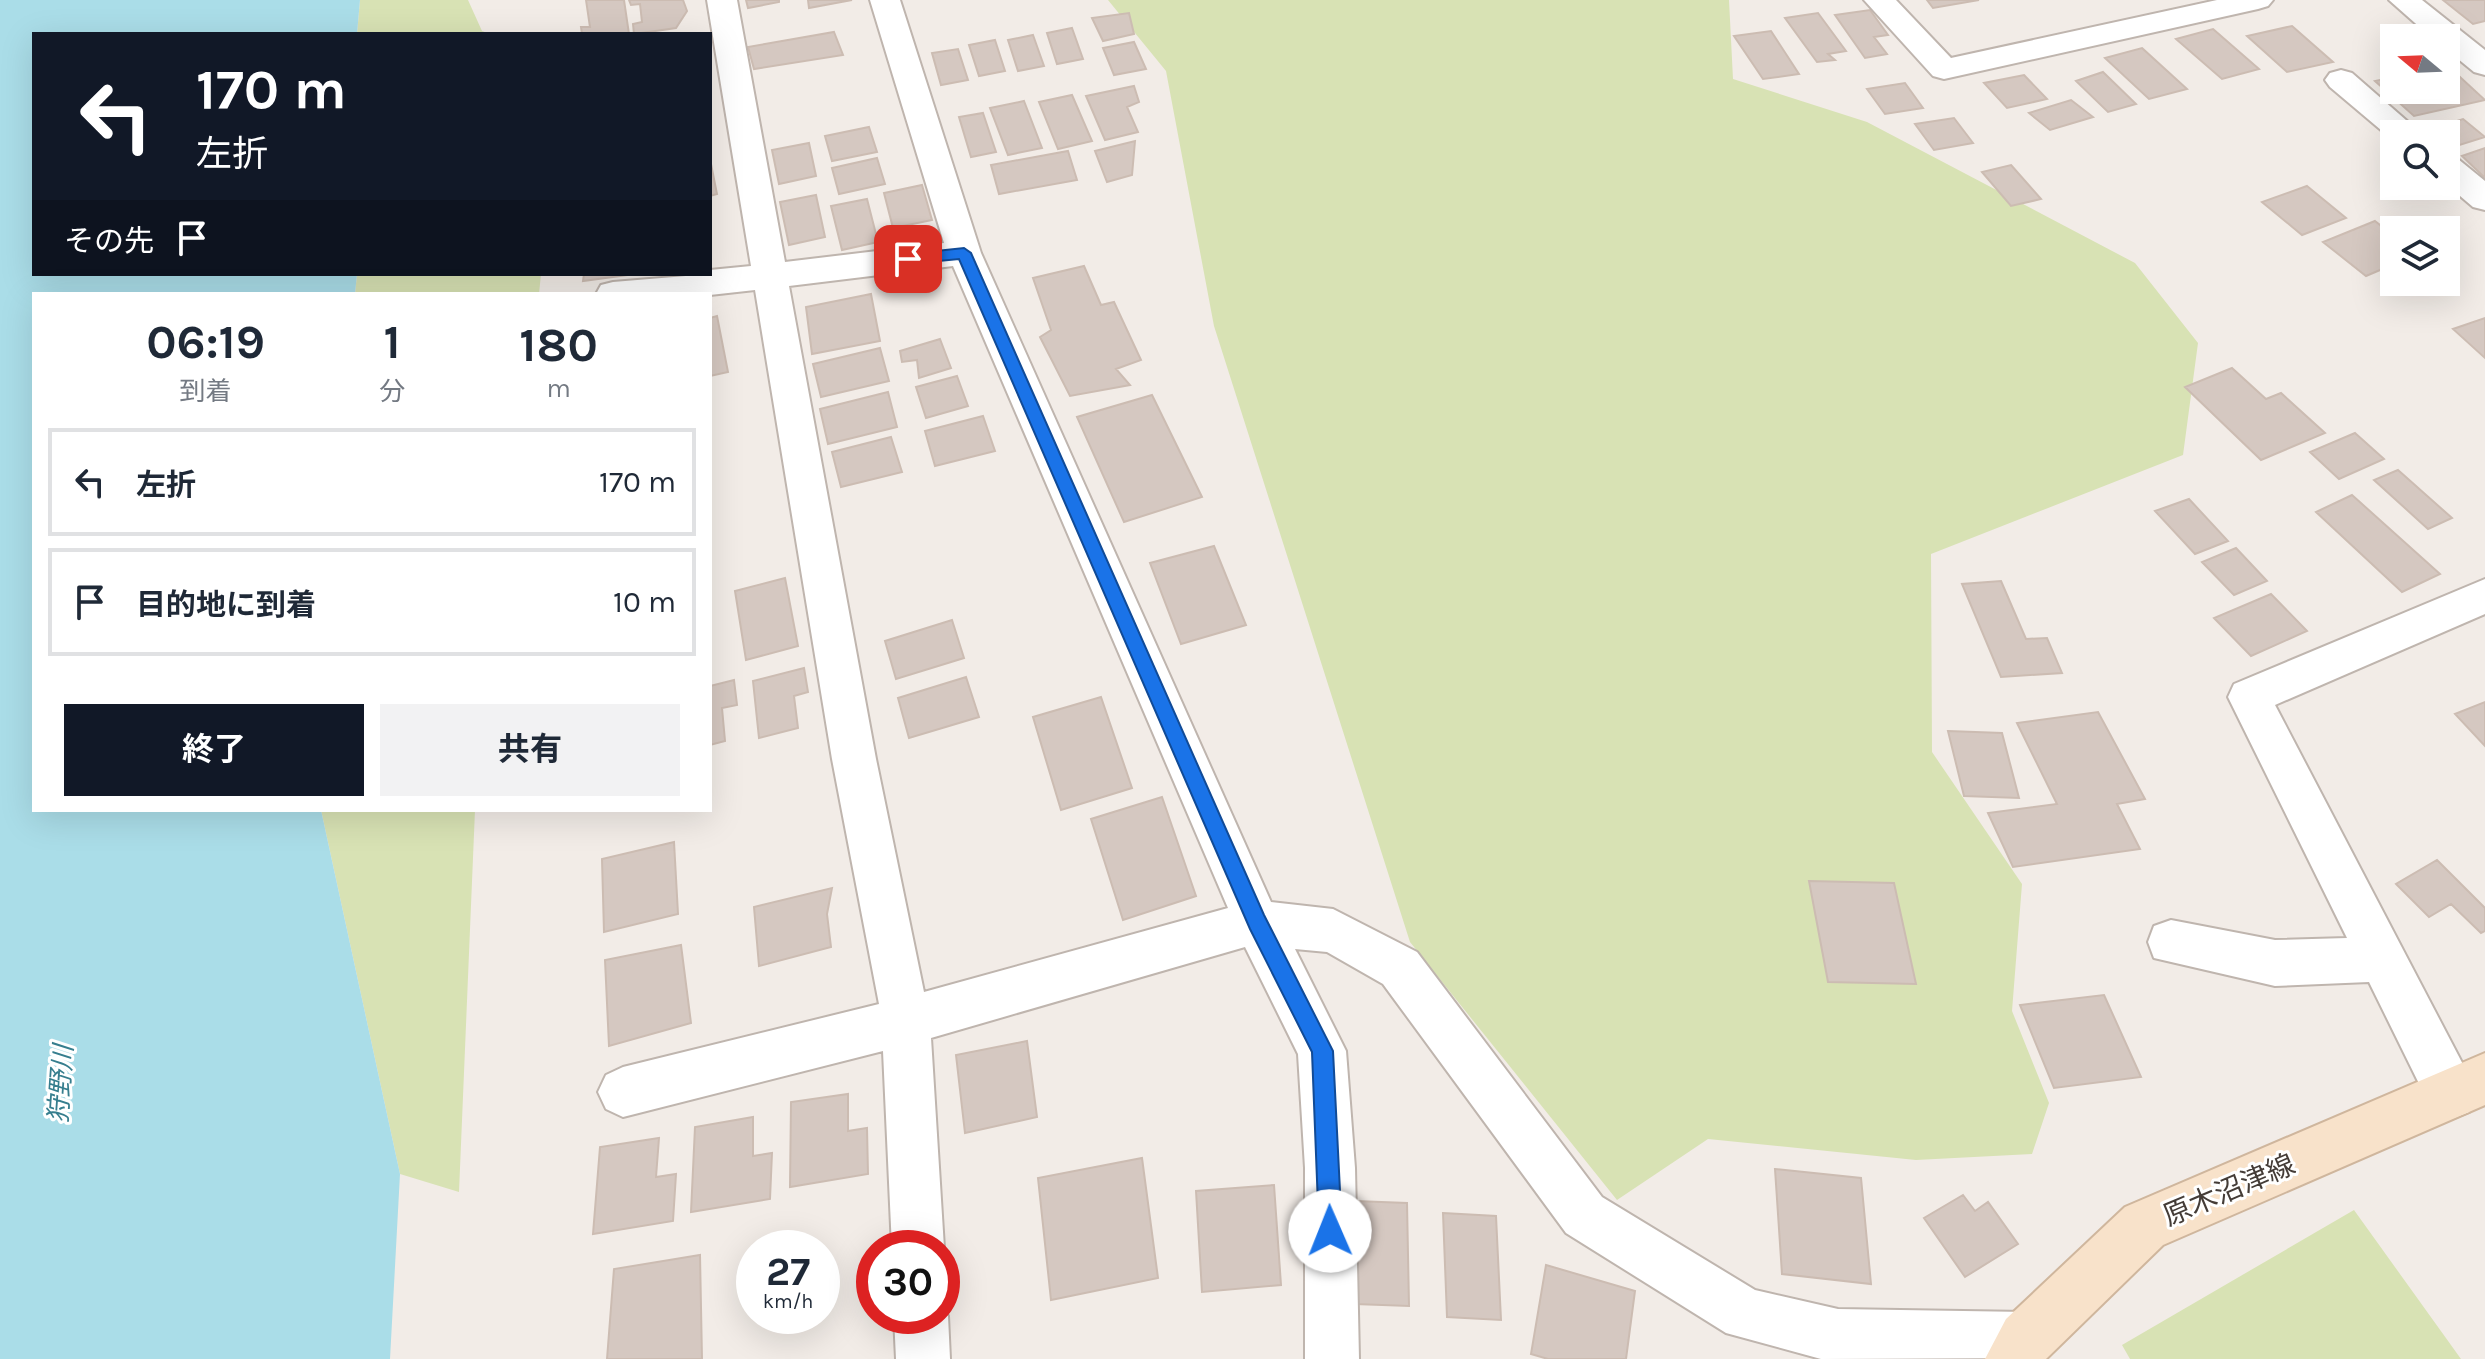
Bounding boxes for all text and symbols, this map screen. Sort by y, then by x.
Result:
north arrow [2380,24,2460,104]
map controls [2380,24,2460,296]
text: 170 m [196,57,347,122]
icon: left [64,64,168,168]
button: search [2380,120,2460,200]
text: 左折 [196,133,268,175]
icon: arrive [170,216,214,260]
button: layers [2380,216,2460,296]
text: その先 [64,223,154,259]
pin [874,225,942,293]
icon: arrive [886,237,930,281]
text: 06:19 [146,314,265,370]
text: 1 [384,314,401,370]
text: 180 [519,317,598,373]
text: m [546,373,571,404]
text: 到着 [180,376,232,407]
text: 分 [379,376,405,407]
icon: left [68,460,112,504]
text: 170 m [599,464,676,500]
text: 左折 [136,467,196,503]
icon: arrive [68,580,112,624]
text: 10 m [613,584,676,620]
text: 目的地に到着 [136,587,316,623]
button: 終了 [64,704,364,796]
button: 共有 [380,704,680,796]
water label: 狩野川 [43,1041,79,1124]
street label: 原木沼津線 [2158,1147,2300,1233]
position arrow [1288,1189,1372,1273]
speed limit sign: 30 [856,1230,960,1334]
text: 27 [766,1248,810,1295]
text: km/h [763,1290,813,1313]

